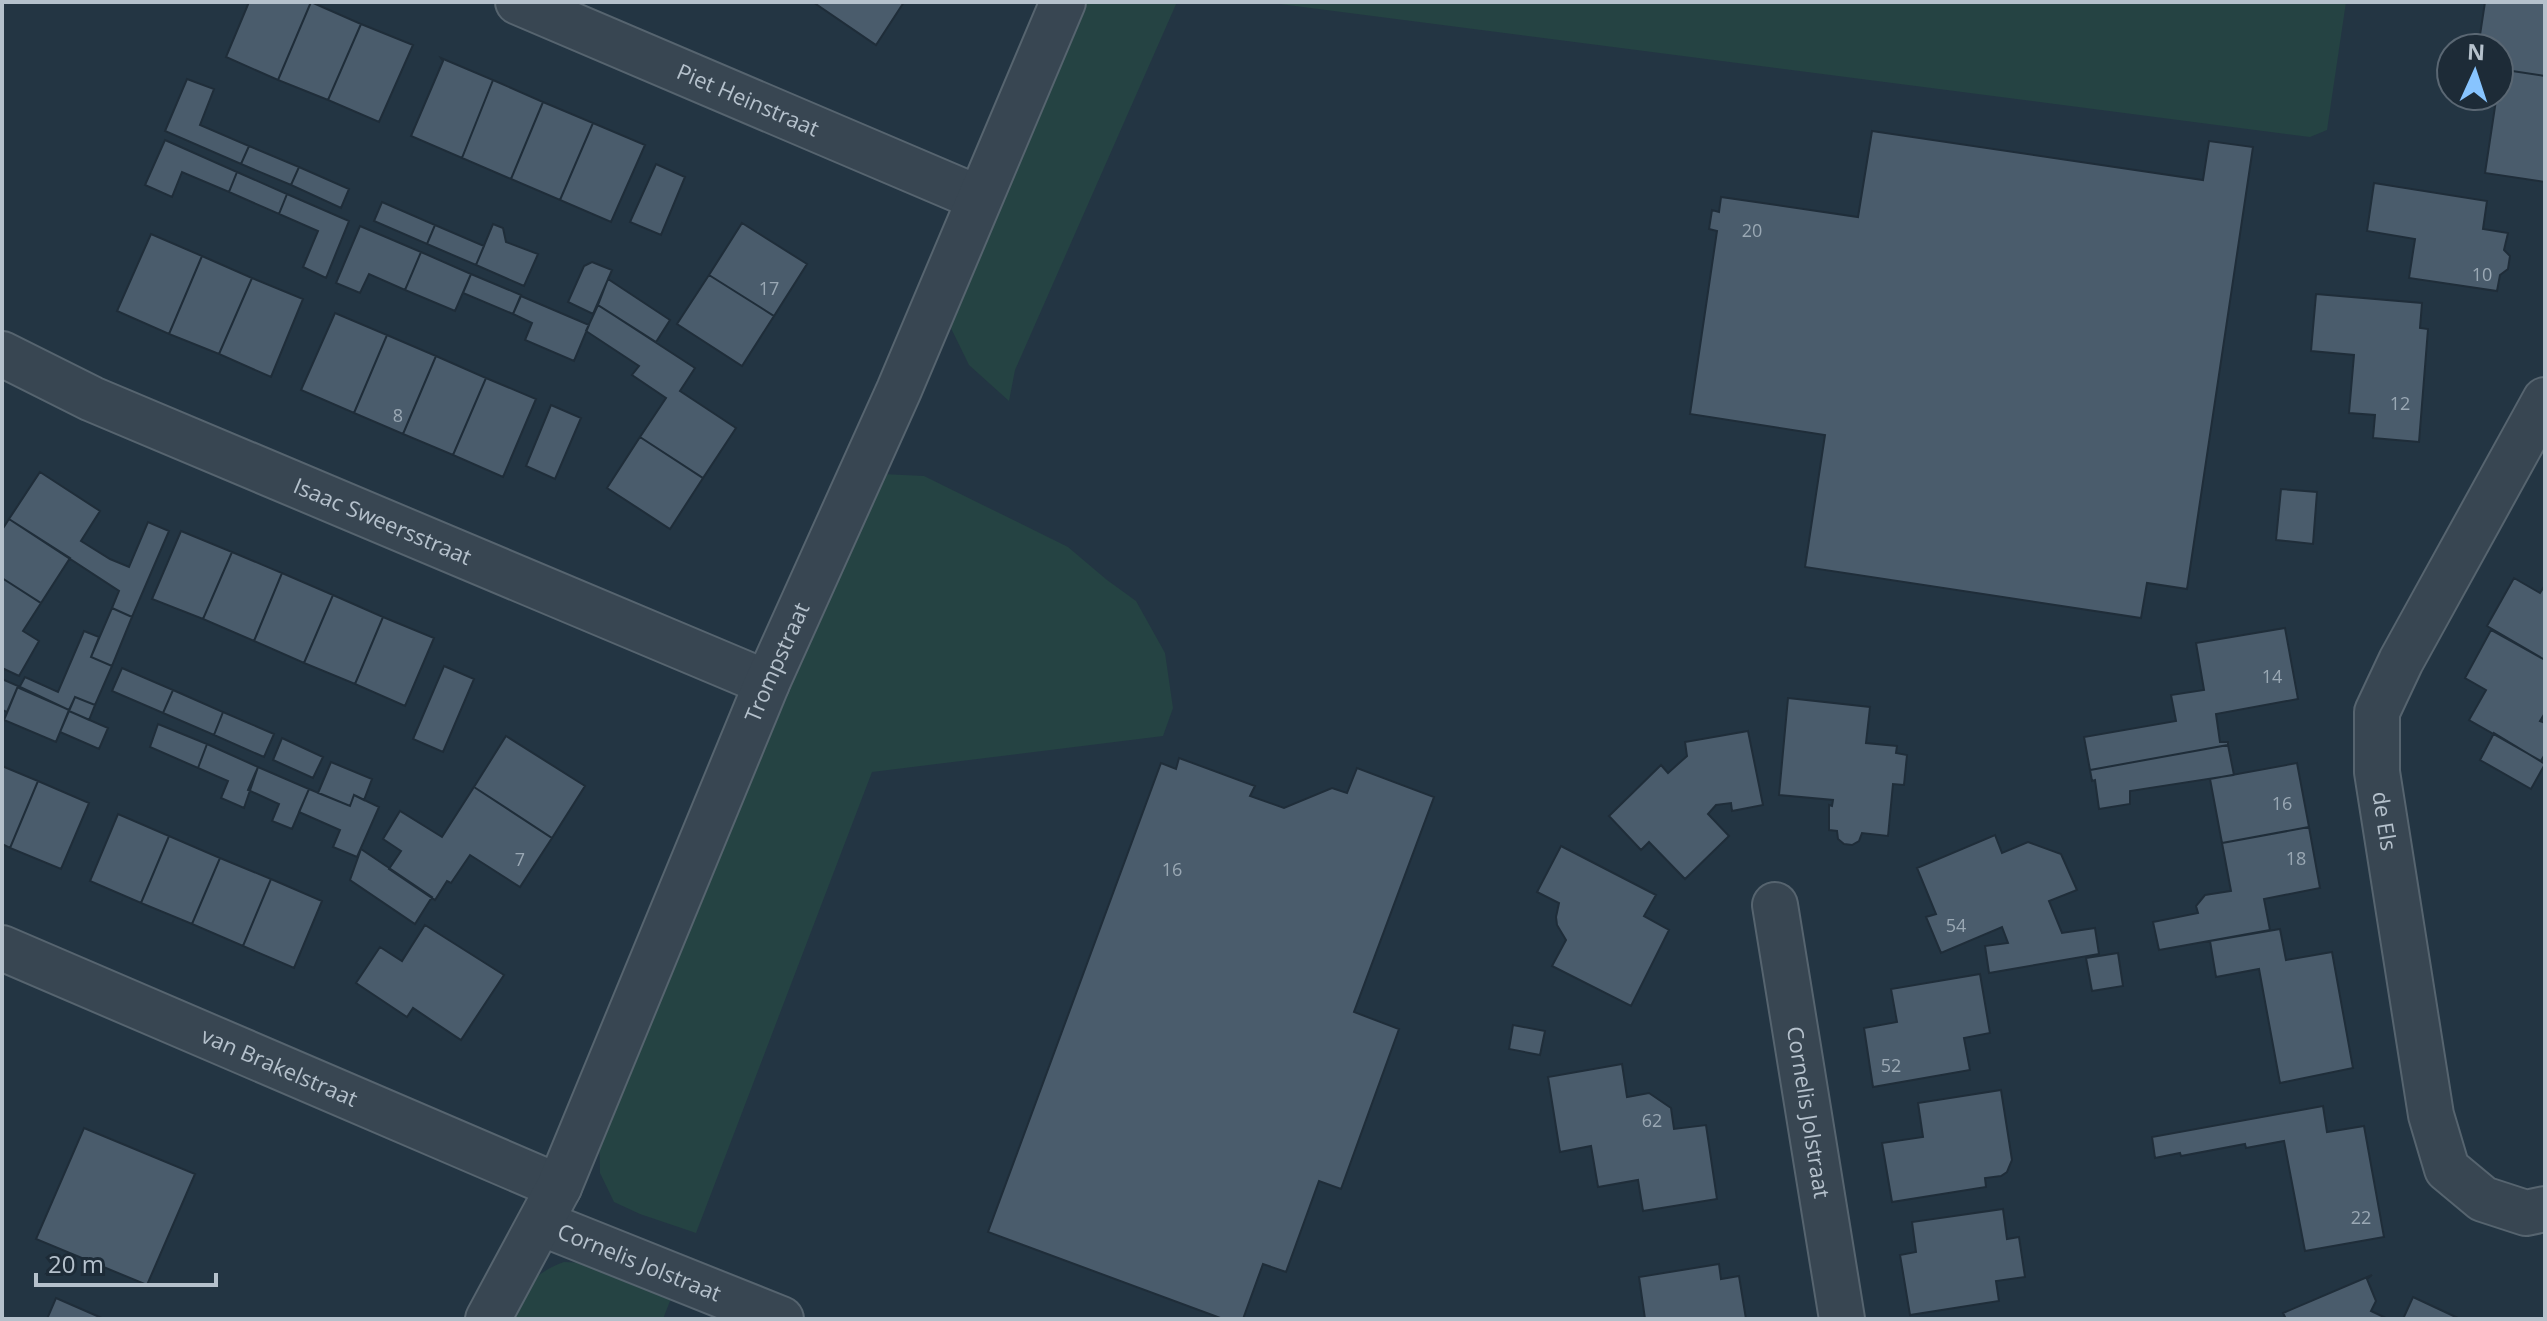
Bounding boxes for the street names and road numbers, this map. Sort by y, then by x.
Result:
street label: Piet Heinstraat [673,55,824,143]
street label: Isaac Sweersstraat [290,470,477,571]
street label: Trompstraat [737,597,815,726]
street label: de Els [2366,789,2405,853]
street label: van Brakelstraat [197,1019,363,1113]
street label: Cornelis Jolstraat [1781,1024,1838,1200]
street label: Cornelis Jolstraat [554,1215,726,1308]

